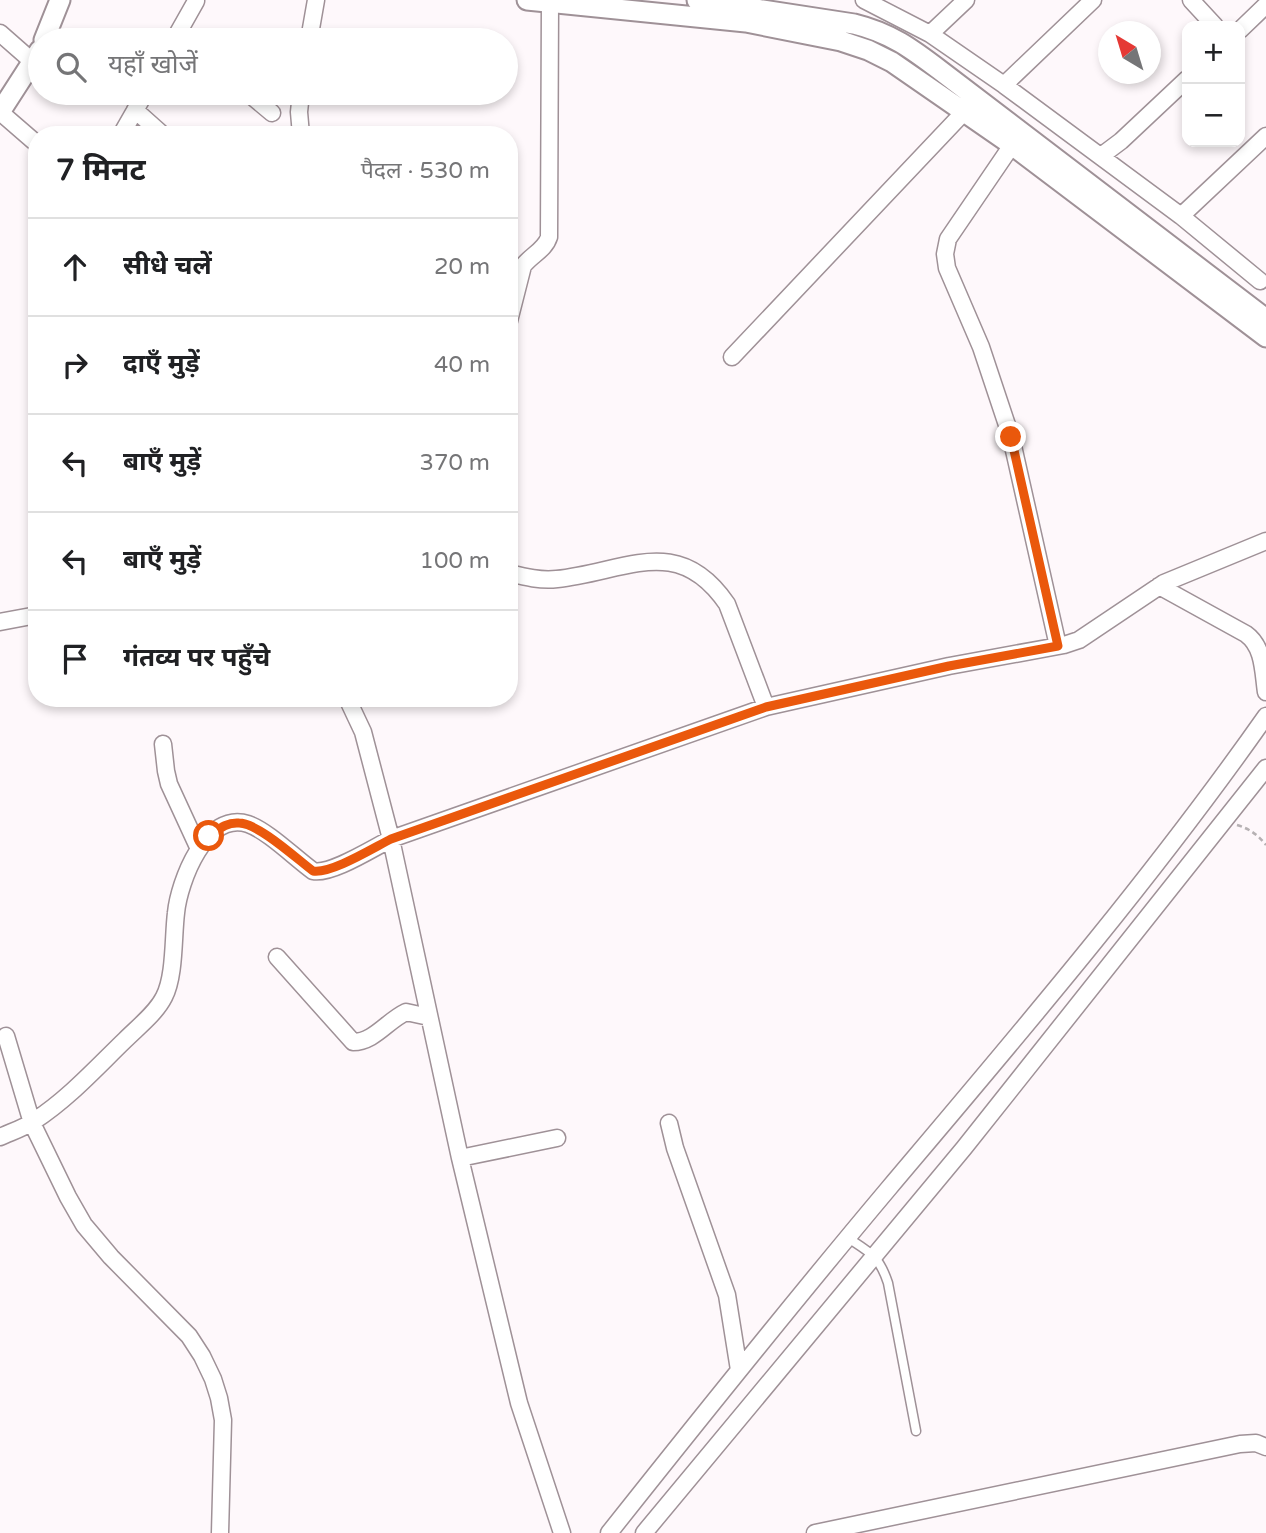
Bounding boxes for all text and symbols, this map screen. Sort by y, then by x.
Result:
north arrow [1098,21,1161,84]
map controls [1182,21,1245,147]
button: + [1182,21,1245,84]
search box [28,28,518,105]
icon: search [52,48,90,86]
text: यहाँ खोजें [108,49,198,80]
button: − [1182,84,1245,147]
text: 7 मिनट [56,152,146,189]
text: पैदल · 530 m [361,157,490,185]
icon: ahead [56,248,94,286]
text: सीधे चलें [123,250,212,281]
text: 20 m [434,253,490,281]
icon: right [56,346,94,384]
text: दाएँ मुड़ें [123,348,200,379]
text: 40 m [434,351,490,379]
route end [995,421,1026,452]
icon: left [56,444,94,482]
text: बाएँ मुड़ें [123,446,201,477]
text: 370 m [420,449,490,477]
icon: left [56,542,94,580]
text: बाएँ मुड़ें [123,544,201,575]
text: 100 m [420,547,490,575]
icon: arrive [56,640,94,678]
text: गंतव्य पर पहुँचे [123,642,270,673]
route start [193,820,224,851]

